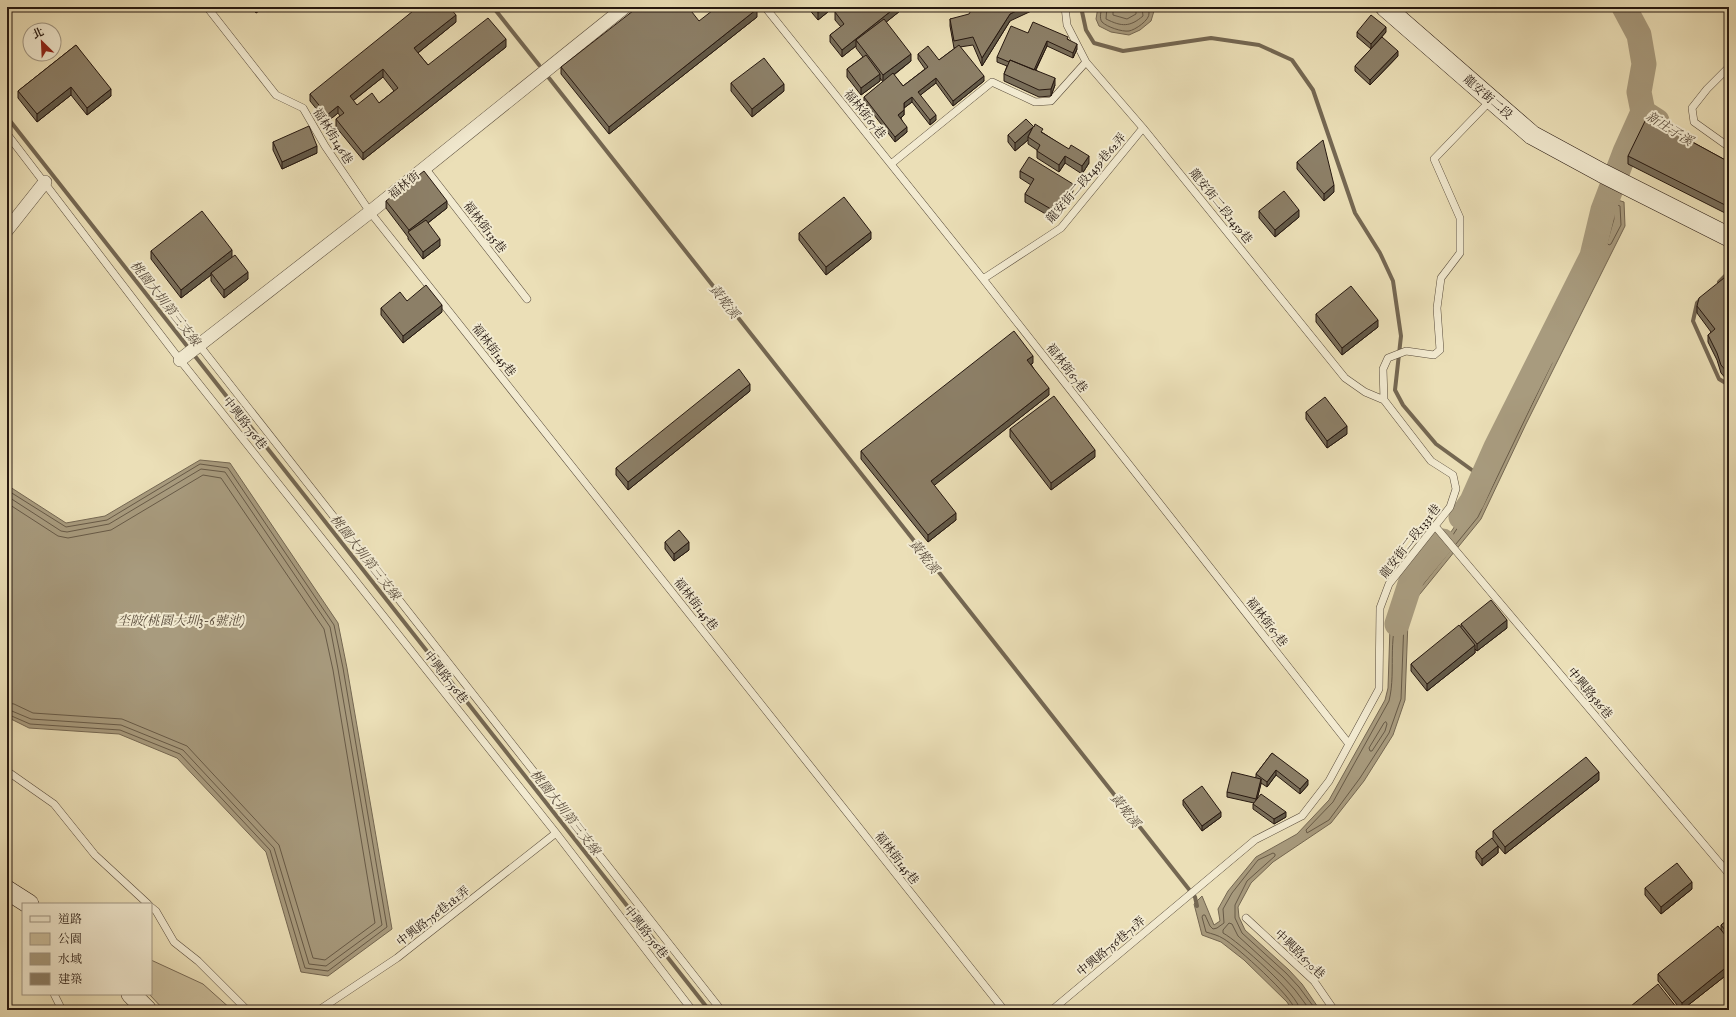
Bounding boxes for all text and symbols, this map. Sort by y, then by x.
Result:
north arrow [22,22,62,62]
text: 北 [30,25,46,42]
street label: 龍安街二段 [1460,72,1515,123]
street label: 福林街67巷 [840,87,889,142]
street label: 福林街146巷 [309,105,356,167]
water label: 新庄子溪 [1643,108,1697,151]
street label: 龍安街二段1459巷62弄 [1043,130,1130,226]
street label: 龍安街二段1459巷 [1186,166,1255,247]
street label: 福林街 [386,168,424,203]
street label: 福林街135巷 [460,199,509,256]
water label: 桃園大圳第三支線 [126,258,205,352]
water label: 黃墘溪 [705,281,744,324]
street label: 福林街145巷 [468,321,519,380]
street label: 福林街67巷 [1043,341,1091,396]
street label: 中興路756巷 [219,394,270,453]
street label: 龍安街二段1331巷 [1377,501,1444,581]
water label: 桃園大圳第三支線 [326,512,405,606]
water label: 黃墘溪 [905,536,944,579]
street label: 福林街145巷 [670,575,721,634]
street label: 福林街67巷 [1243,595,1291,650]
water label: 坔陂(桃園大圳3-6號池) [117,613,245,630]
street label: 中興路756巷 [420,648,471,707]
street label: 中興路586巷 [1564,665,1615,722]
water label: 桃園大圳第三支線 [526,767,605,861]
water label: 黃墘溪 [1106,790,1145,833]
street label: 福林街145巷 [871,829,922,888]
street label: 中興路756巷181弄 [394,883,473,950]
legend [22,903,152,995]
street label: 中興路756巷 [620,903,671,962]
text: 道路 [58,912,82,927]
street label: 中興路756巷71弄 [1074,913,1149,979]
street label: 中興路670巷 [1271,927,1328,982]
text: 公園 [58,932,82,947]
text: 水域 [58,952,82,967]
text: 建築 [58,972,82,987]

